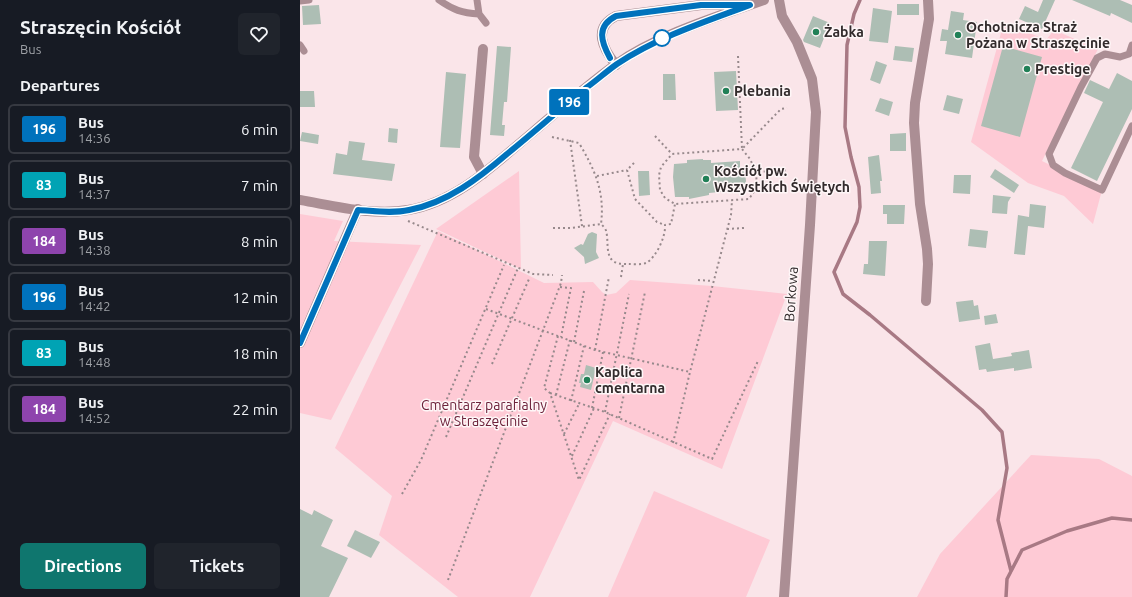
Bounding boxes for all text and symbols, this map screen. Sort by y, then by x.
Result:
button: heart [238,13,280,55]
text: Straszęcin Kościół [20,16,181,38]
place label: Ochotnicza Straż Pożana w Straszęcinie [966,19,1110,52]
place label: Żabka [824,23,864,40]
marker: Żabka [811,27,821,37]
unlabelled marker [653,29,671,47]
marker: Ochotnicza Straż Pożana w Straszęcinie [953,30,963,40]
text: Bus [20,42,41,56]
place label: Prestige [1035,61,1090,77]
marker: Prestige [1022,64,1032,74]
text: Departures [20,77,100,94]
place label: Plebania [734,83,791,99]
marker: Plebania [721,86,731,96]
line badge: 196 [546,89,592,115]
text: 196 [557,94,581,110]
text: Bus [78,114,104,131]
text: 196 [32,121,56,137]
text: 6 min [241,121,278,138]
text: 14:36 [78,131,111,145]
place label: Kościół pw. Wszystkich Świętych [714,163,850,196]
text: Bus [78,170,104,187]
marker: Kościół pw. Wszystkich Świętych [701,174,711,184]
text: 83 [36,177,52,193]
text: 7 min [241,177,278,194]
text: 14:37 [78,187,111,201]
text: Bus [78,226,104,243]
text: 184 [32,233,56,249]
text: 8 min [241,233,278,250]
text: 14:38 [78,243,111,257]
street label: Borkowa [781,266,801,322]
text: Bus [78,282,104,299]
text: 196 [32,289,56,305]
text: 12 min [232,289,278,306]
text: 14:42 [78,299,111,313]
text: Bus [78,338,104,355]
text: 83 [36,345,52,361]
text: 18 min [232,345,278,362]
text: 14:48 [78,355,111,369]
place label: Kaplica cmentarna [595,364,665,396]
marker: Kaplica cmentarna [582,375,592,385]
text: Bus [78,394,104,411]
park label: Cmentarz parafialny w Straszęcinie [421,397,547,429]
text: 184 [32,401,56,417]
text: 22 min [232,401,278,418]
text: 14:52 [78,411,111,425]
button: Directions [20,543,146,589]
button: Tickets [154,543,280,589]

